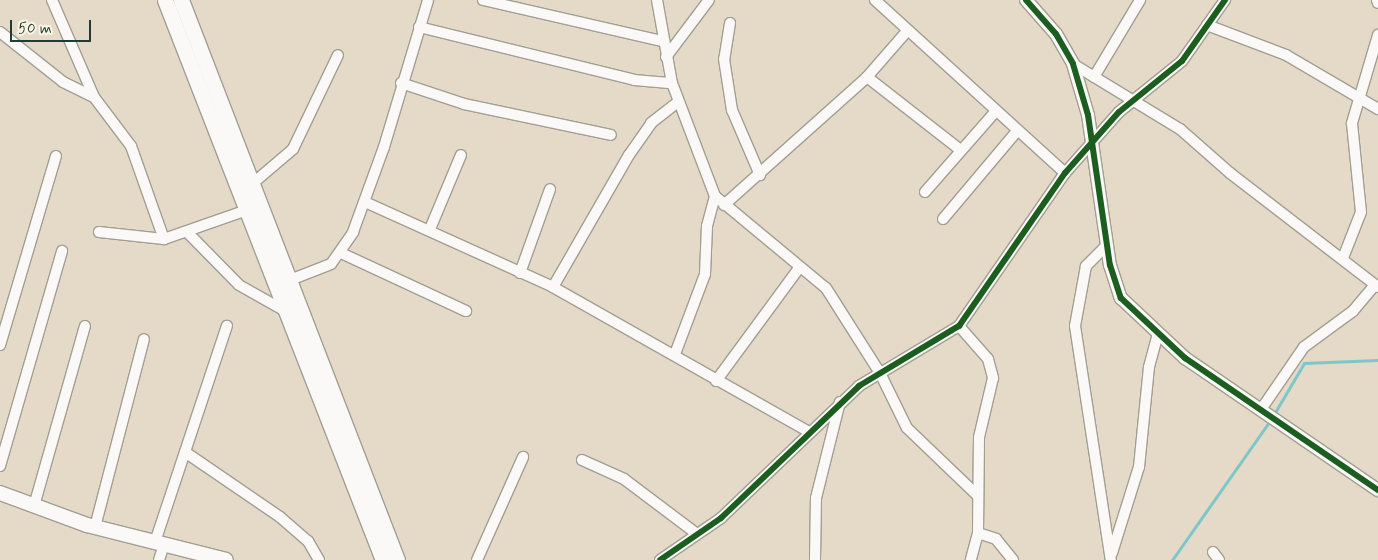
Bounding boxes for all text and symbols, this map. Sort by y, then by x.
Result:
scale bar [12,10,94,42]
text: 50 m [18,19,52,39]

